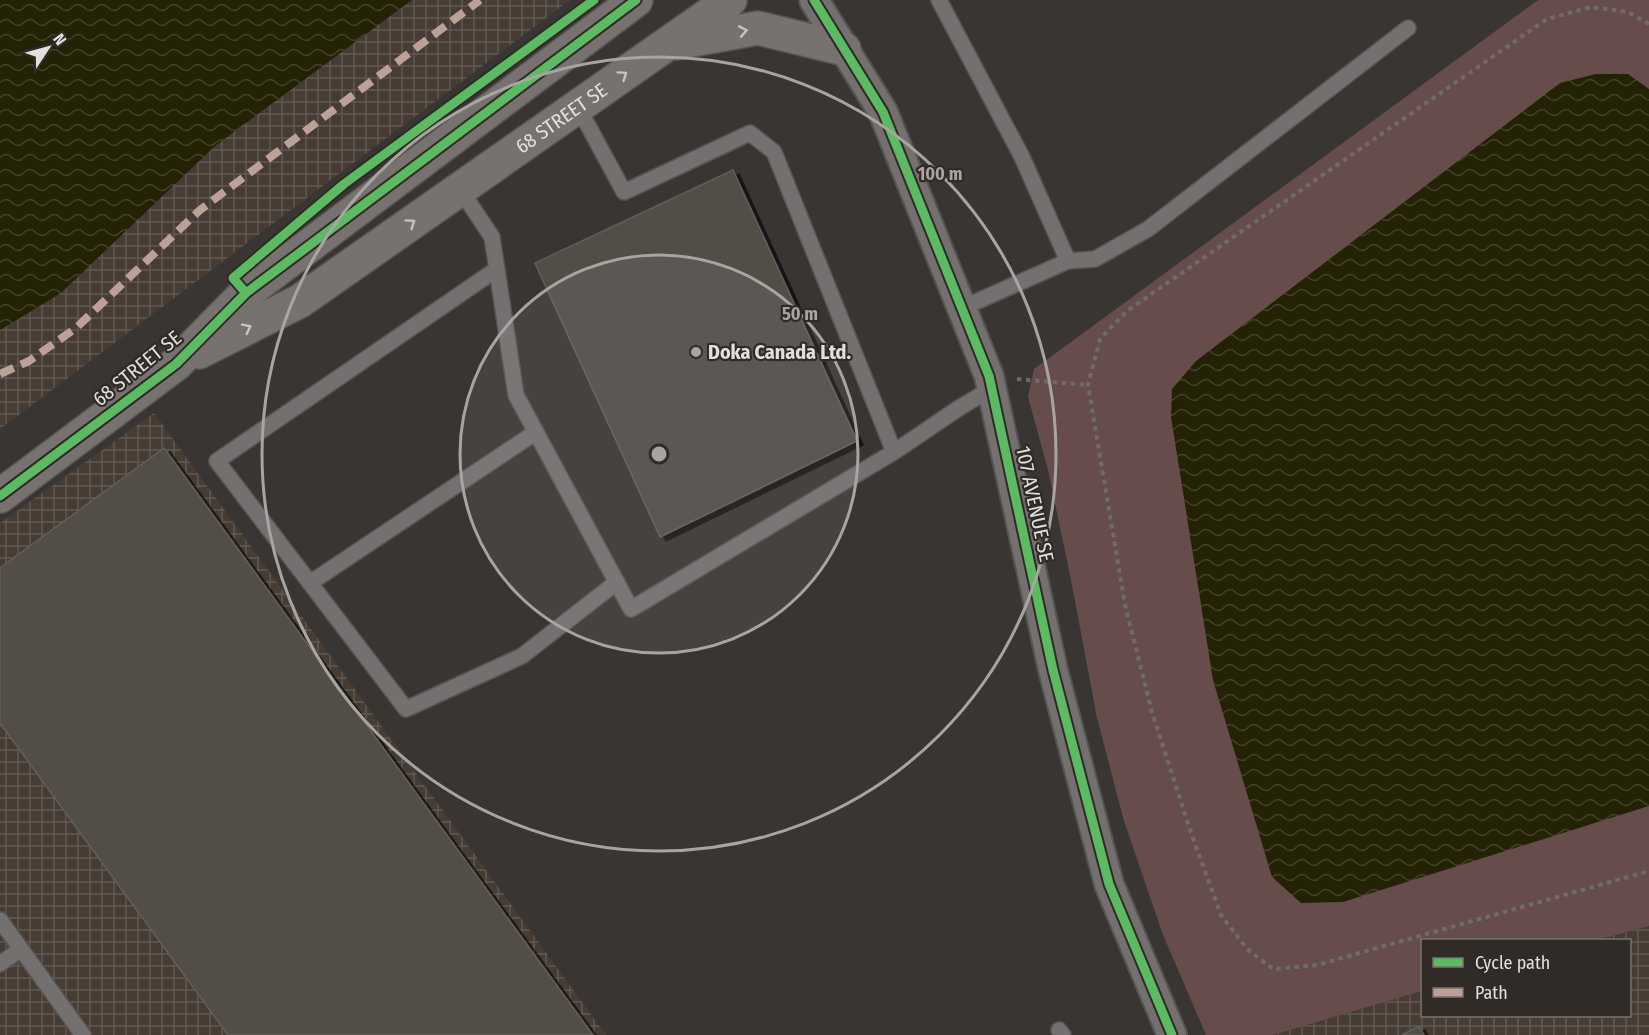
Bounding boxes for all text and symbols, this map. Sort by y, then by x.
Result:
north arrow [18,18,78,78]
one-way arrow [738,25,748,38]
text: N [49,30,70,49]
one-way arrow [616,71,627,82]
street label: 68 STREET SE [511,78,612,158]
text: 100 m [918,163,962,185]
one-way arrow [405,219,416,230]
text: 50 m [782,303,818,325]
one-way arrow [241,324,252,335]
street label: 68 STREET SE [88,325,186,411]
place label: Doka Canada Ltd. [708,340,852,364]
marker: Doka Canada Ltd. [689,345,703,359]
centre of rings [649,444,669,464]
street label: 107 AVENUE SE [1011,444,1059,564]
legend [1421,939,1631,1017]
text: Cycle path [1475,952,1550,974]
text: Path [1475,982,1508,1004]

